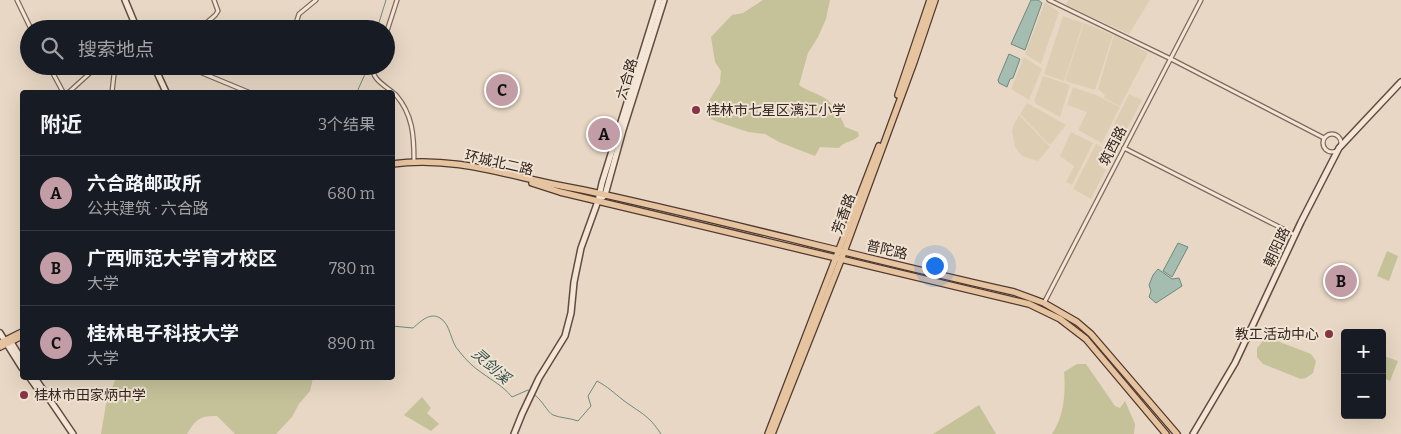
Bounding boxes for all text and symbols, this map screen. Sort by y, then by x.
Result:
search box [20,20,395,75]
icon: search [38,34,66,62]
text: 搜索地点 [78,38,154,61]
street label: 六合路 [613,56,641,102]
pin: C [486,71,518,109]
place label: 桂林市七星区漓江小学 [706,102,846,119]
marker: 桂林市七星区漓江小学 [690,104,702,116]
text: 附近 [40,112,82,138]
text: 3个结果 [318,115,375,134]
pin: A [588,115,620,153]
street label: 筑西路 [1096,123,1130,169]
street label: 环城北二路 [463,147,535,179]
text: 六合路邮政所 [87,172,201,195]
text: A [50,184,62,203]
text: 680 m [327,184,375,203]
street label: 芳香路 [829,191,859,237]
text: 公共建筑 · 六合路 [87,199,209,218]
street label: 朝阳路 [1260,224,1294,270]
street label: 普陀路 [865,237,909,263]
text: 广西师范大学育才校区 [87,247,277,270]
your location [922,253,948,279]
text: B [51,259,61,278]
text: 780 m [329,259,375,278]
pin: B [1325,262,1357,300]
text: 大学 [87,274,119,293]
text: 桂林电子科技大学 [87,322,239,345]
place label: 教工活动中心 [1235,326,1319,343]
marker: 教工活动中心 [1323,328,1335,340]
map controls [1341,329,1386,419]
button: + [1341,329,1386,374]
text: C [51,334,61,353]
text: 890 m [327,334,375,353]
water label: 灵剑溪 [468,344,515,389]
text: 大学 [87,349,119,368]
button: − [1341,374,1386,419]
place label: 桂林市田家炳中学 [34,387,146,404]
marker: 桂林市田家炳中学 [18,389,30,401]

